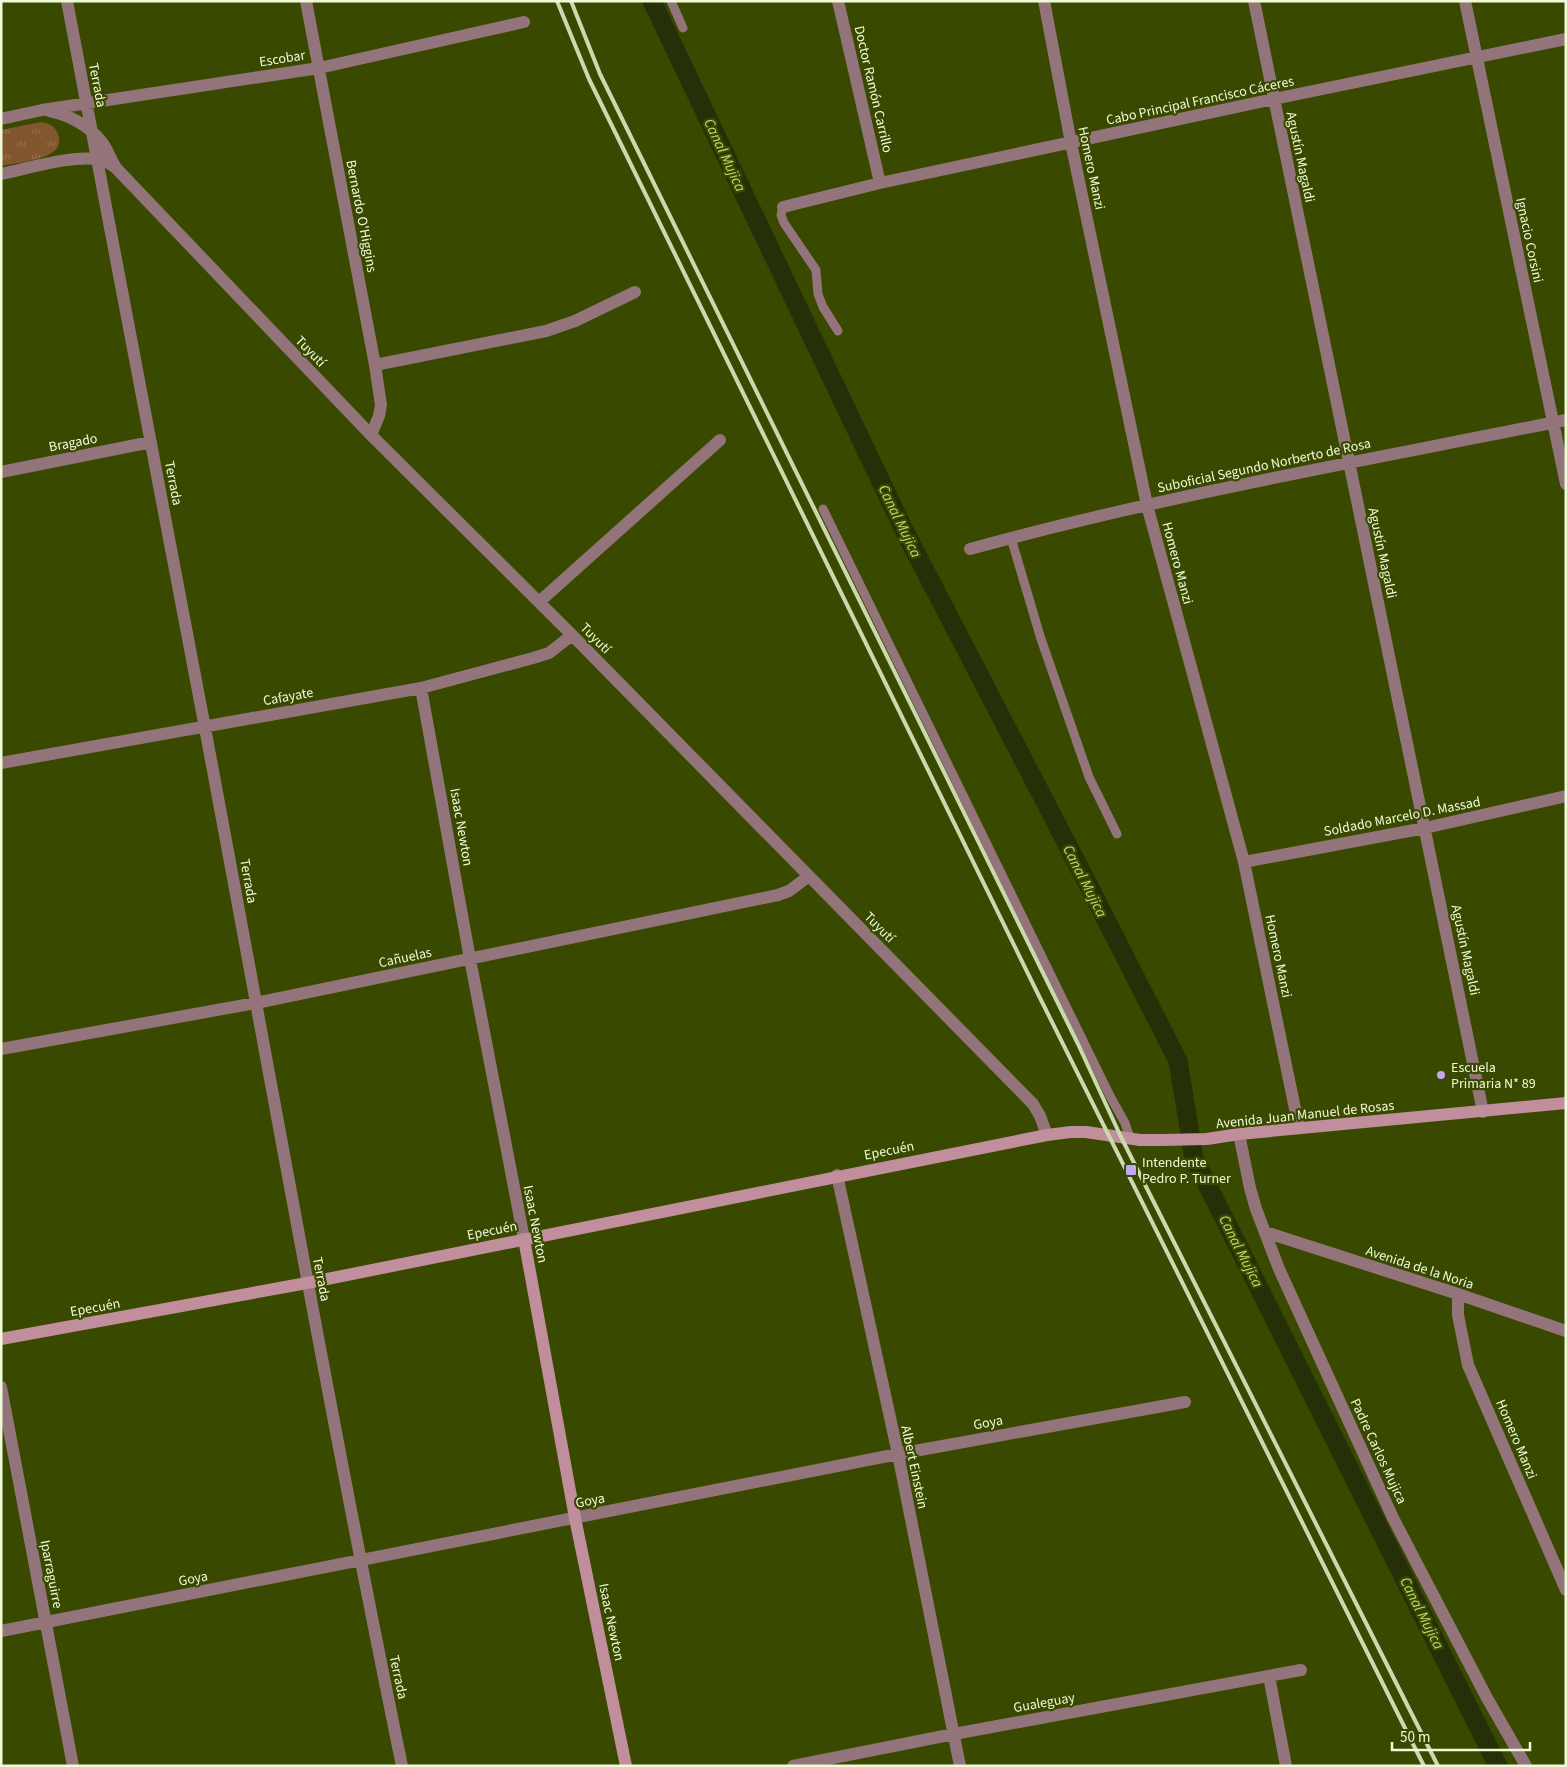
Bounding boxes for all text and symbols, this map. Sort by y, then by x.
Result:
street label: Doctor Ramón Carrillo [849,24,897,155]
street label: Escobar [258,45,307,72]
street label: Terrada [83,61,111,109]
street label: Cabo Principal Francisco Cáceres [1104,71,1296,131]
street label: Agustín Magaldi [1281,110,1319,204]
water label: Canal Mujica [698,115,751,195]
street label: Homero Manzi [1072,125,1110,212]
street label: Bernardo O'Higgins [340,158,382,274]
street label: Ignacio Corsini [1510,196,1548,285]
street label: Tuyutí [290,332,331,372]
street label: Bragado [47,428,99,457]
street label: Suboficial Segundo Norberto de Rosa [1156,434,1373,498]
street label: Terrada [159,459,187,507]
water label: Canal Mujica [873,481,926,561]
street label: Agustín Magaldi [1363,506,1401,600]
street label: Homero Manzi [1156,520,1198,607]
street label: Tuyutí [575,619,616,659]
street label: Cafayate [262,683,315,711]
street label: Isaac Newton [444,787,478,868]
street label: Soldado Marcelo D. Massad [1322,792,1482,842]
water label: Canal Mujica [1057,841,1112,921]
street label: Terrada [234,857,262,905]
street label: Agustín Magaldi [1446,903,1484,997]
street label: Tuyutí [859,908,900,948]
street label: Homero Manzi [1259,913,1297,1000]
street label: Cañuelas [377,943,434,973]
place label: Escuela Primaria N* 89 [1451,1058,1536,1094]
marker: Escuela Primaria N* 89 [1435,1069,1447,1081]
street label: Avenida Juan Manuel de Rosas [1215,1096,1395,1134]
street label: Epecuén [862,1136,916,1166]
place label: Intendente Pedro P. Turner [1142,1153,1231,1189]
marker: Intendente Pedro P. Turner [1124,1163,1138,1177]
street label: Isaac Newton [518,1184,552,1265]
water label: Canal Mujica [1213,1211,1268,1291]
street label: Epecuén [465,1216,519,1246]
street label: Avenida de la Noria [1363,1241,1476,1295]
street label: Terrada [307,1255,335,1303]
street label: Epecuén [68,1294,122,1322]
street label: Padre Carlos Mujica [1345,1395,1411,1507]
street label: Homero Manzi [1490,1397,1542,1482]
street label: Goya [972,1411,1004,1435]
street label: Albert Einstein [895,1424,933,1511]
street label: Goya [574,1488,607,1514]
street label: Iparraguirre [35,1538,67,1610]
street label: Goya [177,1566,210,1592]
water label: Canal Mujica [1394,1573,1449,1653]
street label: Isaac Newton [593,1582,629,1663]
street label: Terrada [384,1653,412,1701]
street label: Gualeguay [1012,1688,1077,1718]
scale bar [1392,1720,1530,1752]
text: 50 m [1400,1727,1430,1748]

